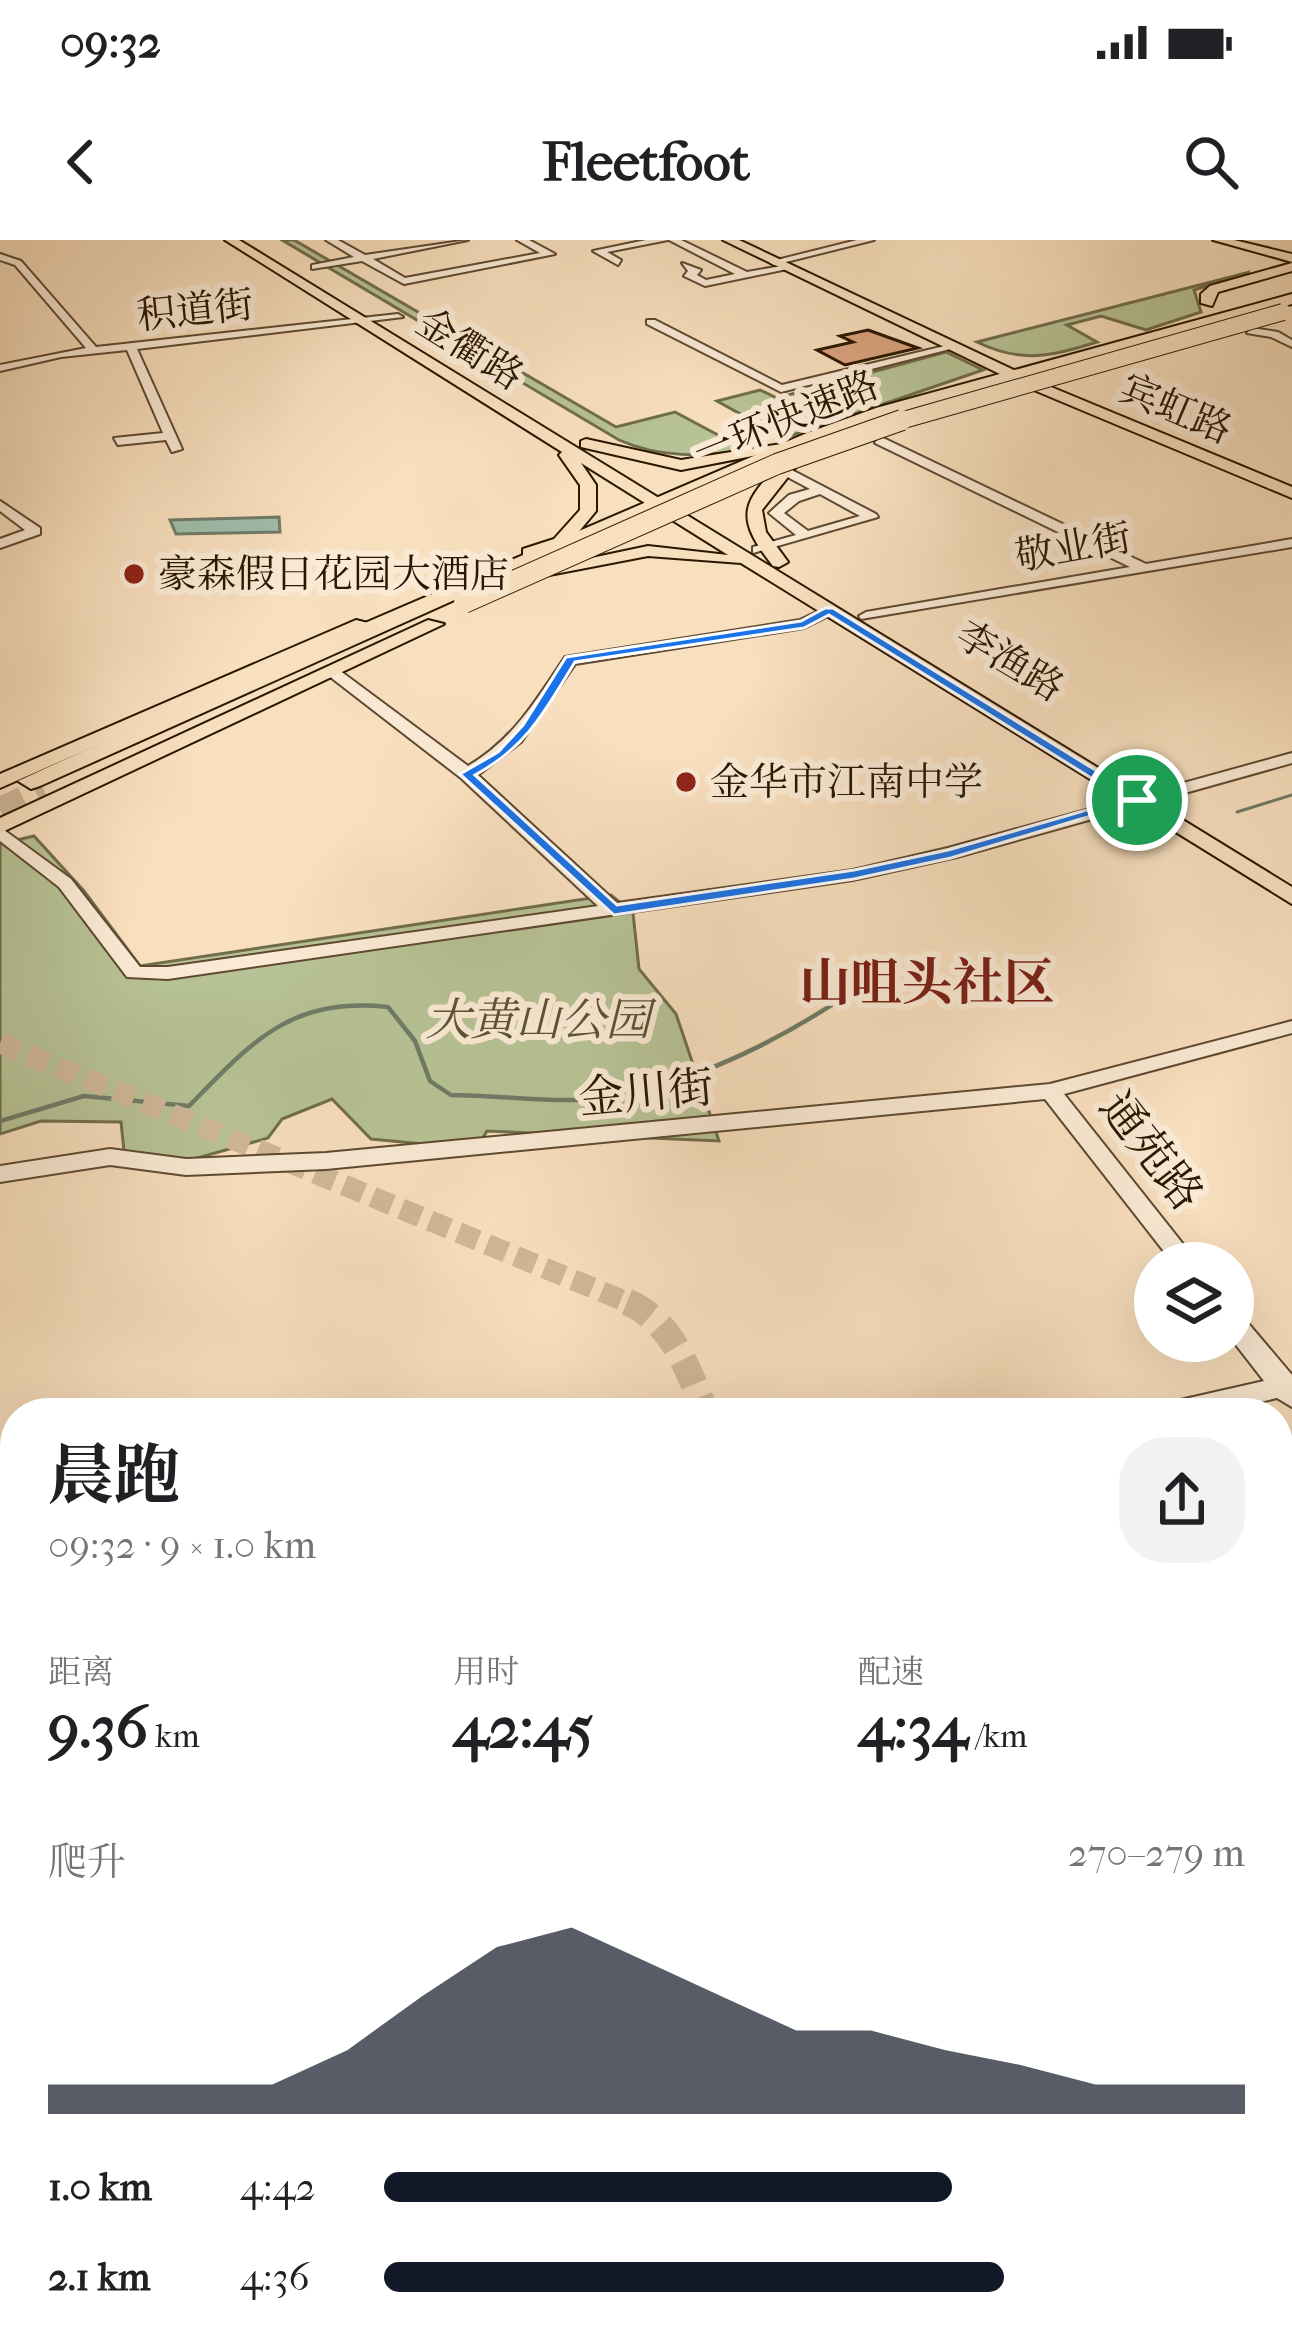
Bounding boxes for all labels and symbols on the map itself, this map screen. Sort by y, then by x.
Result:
street label: 积道街 [134,281,256,339]
street label: 金衢路 [408,298,532,400]
street label: 一环快速路 [687,361,885,477]
street label: 宾虹路 [1113,365,1239,453]
street label: 敬业街 [1011,514,1135,580]
place label: 豪森假日花园大酒店 [158,551,509,597]
marker: 豪森假日花园大酒店 [121,561,147,587]
street label: 李渔路 [948,611,1072,711]
pin [1086,749,1188,851]
place label: 金华市江南中学 [710,759,983,805]
marker: 金华市江南中学 [673,769,699,795]
district label: 山咀头社区 [799,953,1055,1013]
park label: 大黄山公园 [425,994,656,1047]
street label: 金川街 [576,1061,716,1125]
street label: 通苑路 [1089,1081,1213,1221]

